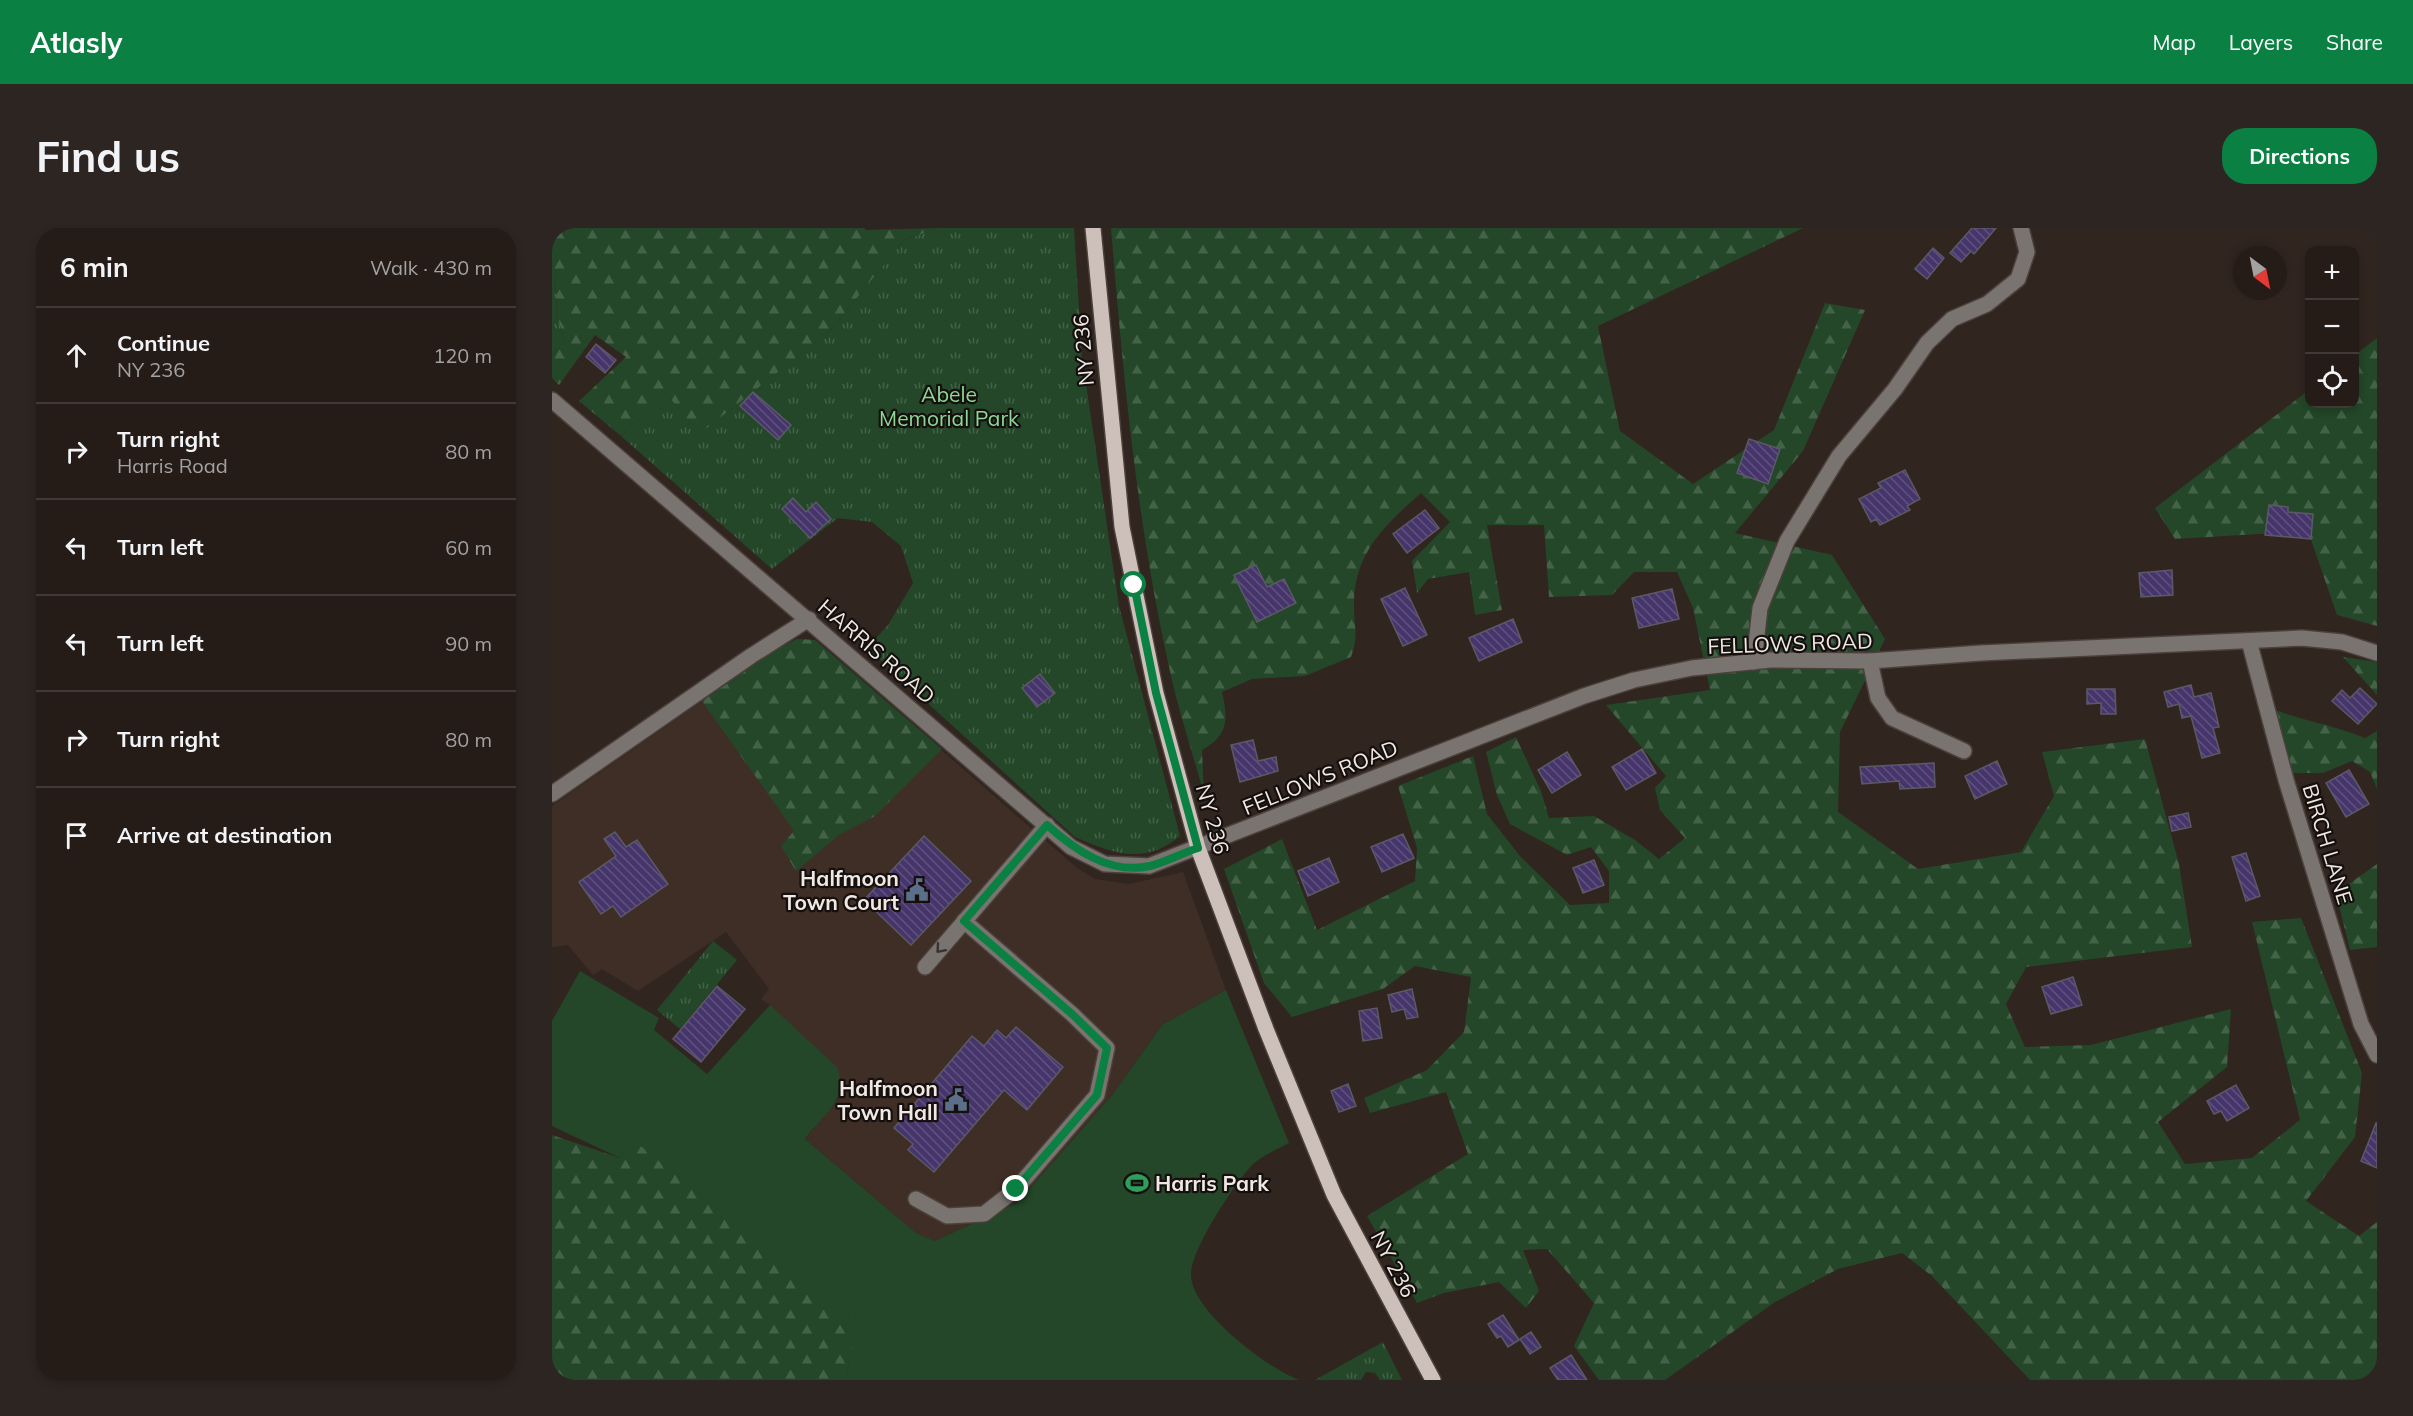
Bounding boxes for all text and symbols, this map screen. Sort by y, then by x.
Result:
text: Atlasly [30,25,122,60]
text: Map [2153,29,2196,55]
text: Layers [2229,29,2293,55]
text: Share [2326,29,2383,55]
button: Directions [2222,128,2377,184]
text: Find us [36,130,180,183]
north arrow [2233,246,2287,300]
map controls [2305,246,2359,408]
button: + [2305,246,2359,300]
text: 6 min [60,251,129,284]
text: Walk · 430 m [370,255,492,280]
button: − [2305,300,2359,354]
street label: NY 236 [1067,313,1099,387]
text: Continue [117,329,210,357]
icon: ahead [60,339,93,372]
text: 120 m [433,343,492,368]
button: locate [2305,354,2359,408]
text: NY 236 [117,357,185,382]
park label: Abele Memorial Park [879,381,1019,431]
text: Turn right [117,425,220,453]
icon: right [60,435,93,468]
text: 80 m [445,439,492,464]
text: Harris Road [117,453,228,478]
icon: left [60,531,93,564]
text: Turn left [117,533,204,561]
text: 60 m [445,535,492,560]
route start [1120,571,1146,597]
street label: HARRIS ROAD [813,593,941,709]
icon: left [60,627,93,660]
street label: FELLOWS ROAD [1707,627,1873,659]
text: Turn left [117,629,204,657]
text: 90 m [445,631,492,656]
icon: right [60,723,93,756]
text: Turn right [117,725,220,753]
text: 80 m [445,727,492,752]
street label: FELLOWS ROAD [1238,734,1402,820]
street label: NY 236 [1191,781,1235,857]
street label: BIRCH LANE [2297,781,2359,907]
icon: arrive [60,819,93,852]
text: Arrive at destination [117,821,332,849]
place label: Halfmoon Town Court [783,865,899,915]
public building icon: Halfmoon Town Court [904,877,930,903]
one-way arrow [936,942,947,953]
place label: Halfmoon Town Hall [837,1075,938,1125]
public building icon: Halfmoon Town Hall [943,1087,969,1113]
sports icon: Harris Park [1124,1170,1150,1196]
place label: Harris Park [1155,1170,1269,1196]
route end [1002,1175,1028,1201]
street label: NY 236 [1366,1226,1422,1302]

